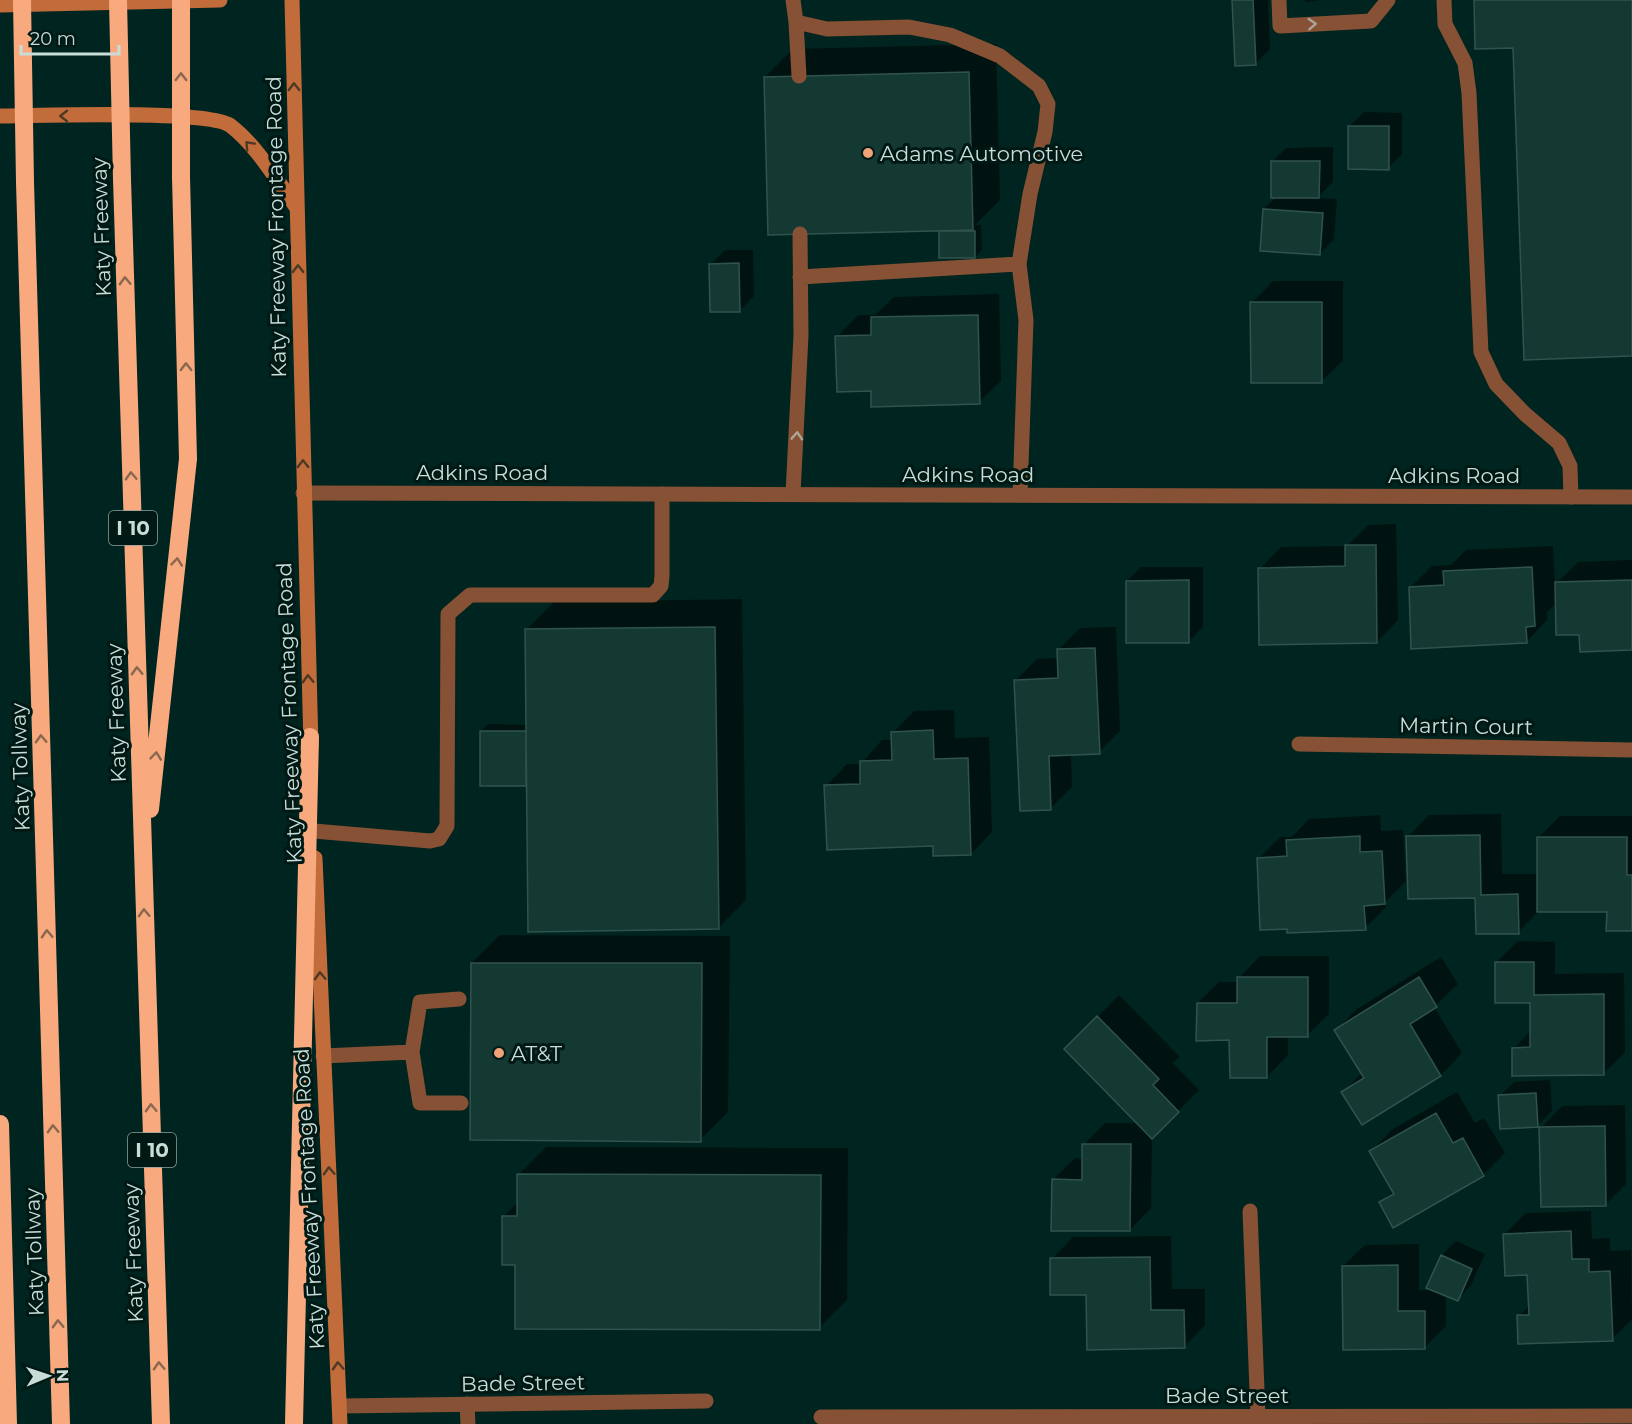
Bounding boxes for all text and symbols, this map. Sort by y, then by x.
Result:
scale bar [21,18,118,56]
one-way arrow [1307,18,1316,31]
text: 20 m [30,28,76,50]
one-way arrow [175,72,187,81]
street label: Katy Freeway Frontage Road [261,76,291,378]
one-way arrow [288,82,300,91]
one-way arrow [59,110,68,122]
one-way arrow [245,141,256,151]
place label: Adams Automotive [880,141,1083,166]
marker: Adams Automotive [861,146,875,160]
street label: Katy Freeway [86,156,116,297]
one-way arrow [292,265,304,274]
one-way arrow [119,277,132,286]
one-way arrow [179,363,192,372]
one-way arrow [790,432,803,441]
one-way arrow [296,460,309,469]
street label: Adkins Road [416,460,548,485]
street label: Adkins Road [902,462,1034,487]
street label: Adkins Road [1388,463,1520,488]
one-way arrow [125,472,137,481]
road number: I 10 [109,511,157,545]
one-way arrow [170,557,182,566]
street label: Katy Freeway Frontage Road [271,562,307,864]
street label: Katy Freeway [101,642,131,783]
one-way arrow [130,666,143,675]
one-way arrow [302,674,315,683]
street label: Katy Tollway [5,702,35,832]
street label: Martin Court [1399,712,1533,740]
one-way arrow [35,734,48,743]
one-way arrow [149,751,162,760]
one-way arrow [138,908,150,917]
one-way arrow [41,929,53,938]
one-way arrow [313,971,326,980]
place label: AT&T [511,1041,562,1066]
marker: AT&T [492,1046,506,1060]
street label: Katy Freeway Frontage Road [289,1048,329,1350]
one-way arrow [144,1103,157,1112]
one-way arrow [46,1124,59,1133]
road number: I 10 [128,1133,176,1167]
one-way arrow [322,1166,335,1175]
street label: Katy Freeway [118,1182,148,1323]
street label: Katy Tollway [19,1187,49,1317]
one-way arrow [52,1319,64,1328]
north arrow [18,1346,78,1406]
one-way arrow [153,1361,165,1370]
one-way arrow [332,1361,345,1370]
text: N [53,1369,72,1382]
street label: Bade Street [461,1369,585,1397]
street label: Bade Street [1165,1383,1289,1408]

